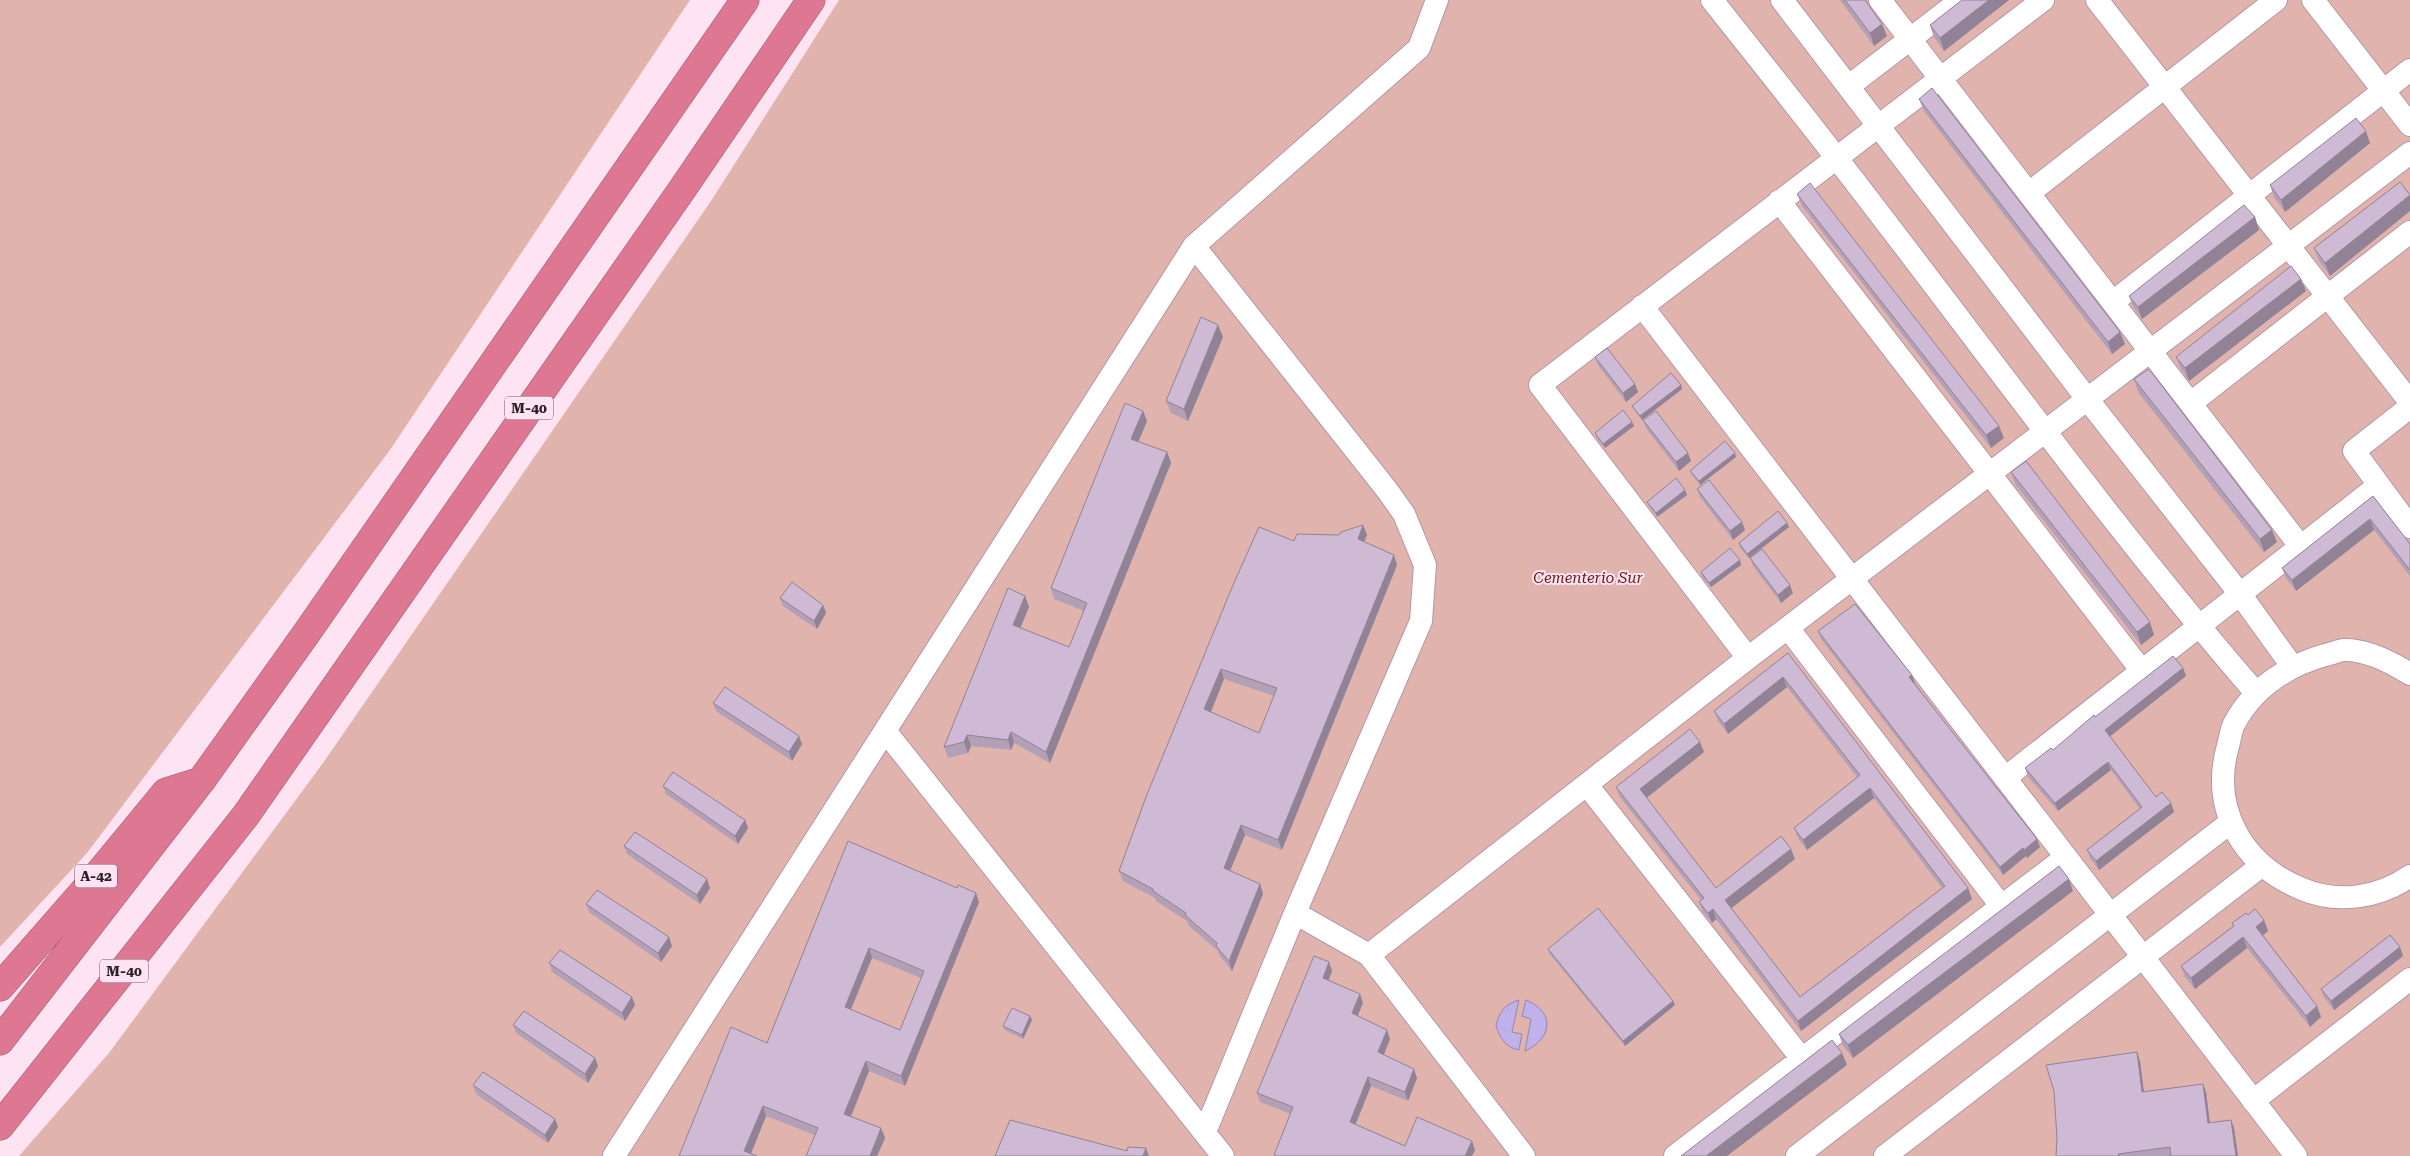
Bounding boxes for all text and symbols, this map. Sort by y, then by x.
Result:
road number: M-40 [505,396,553,419]
park label: Cementerio Sur [1533,569,1643,587]
road number: A-42 [75,864,117,888]
road number: M-40 [100,959,148,982]

